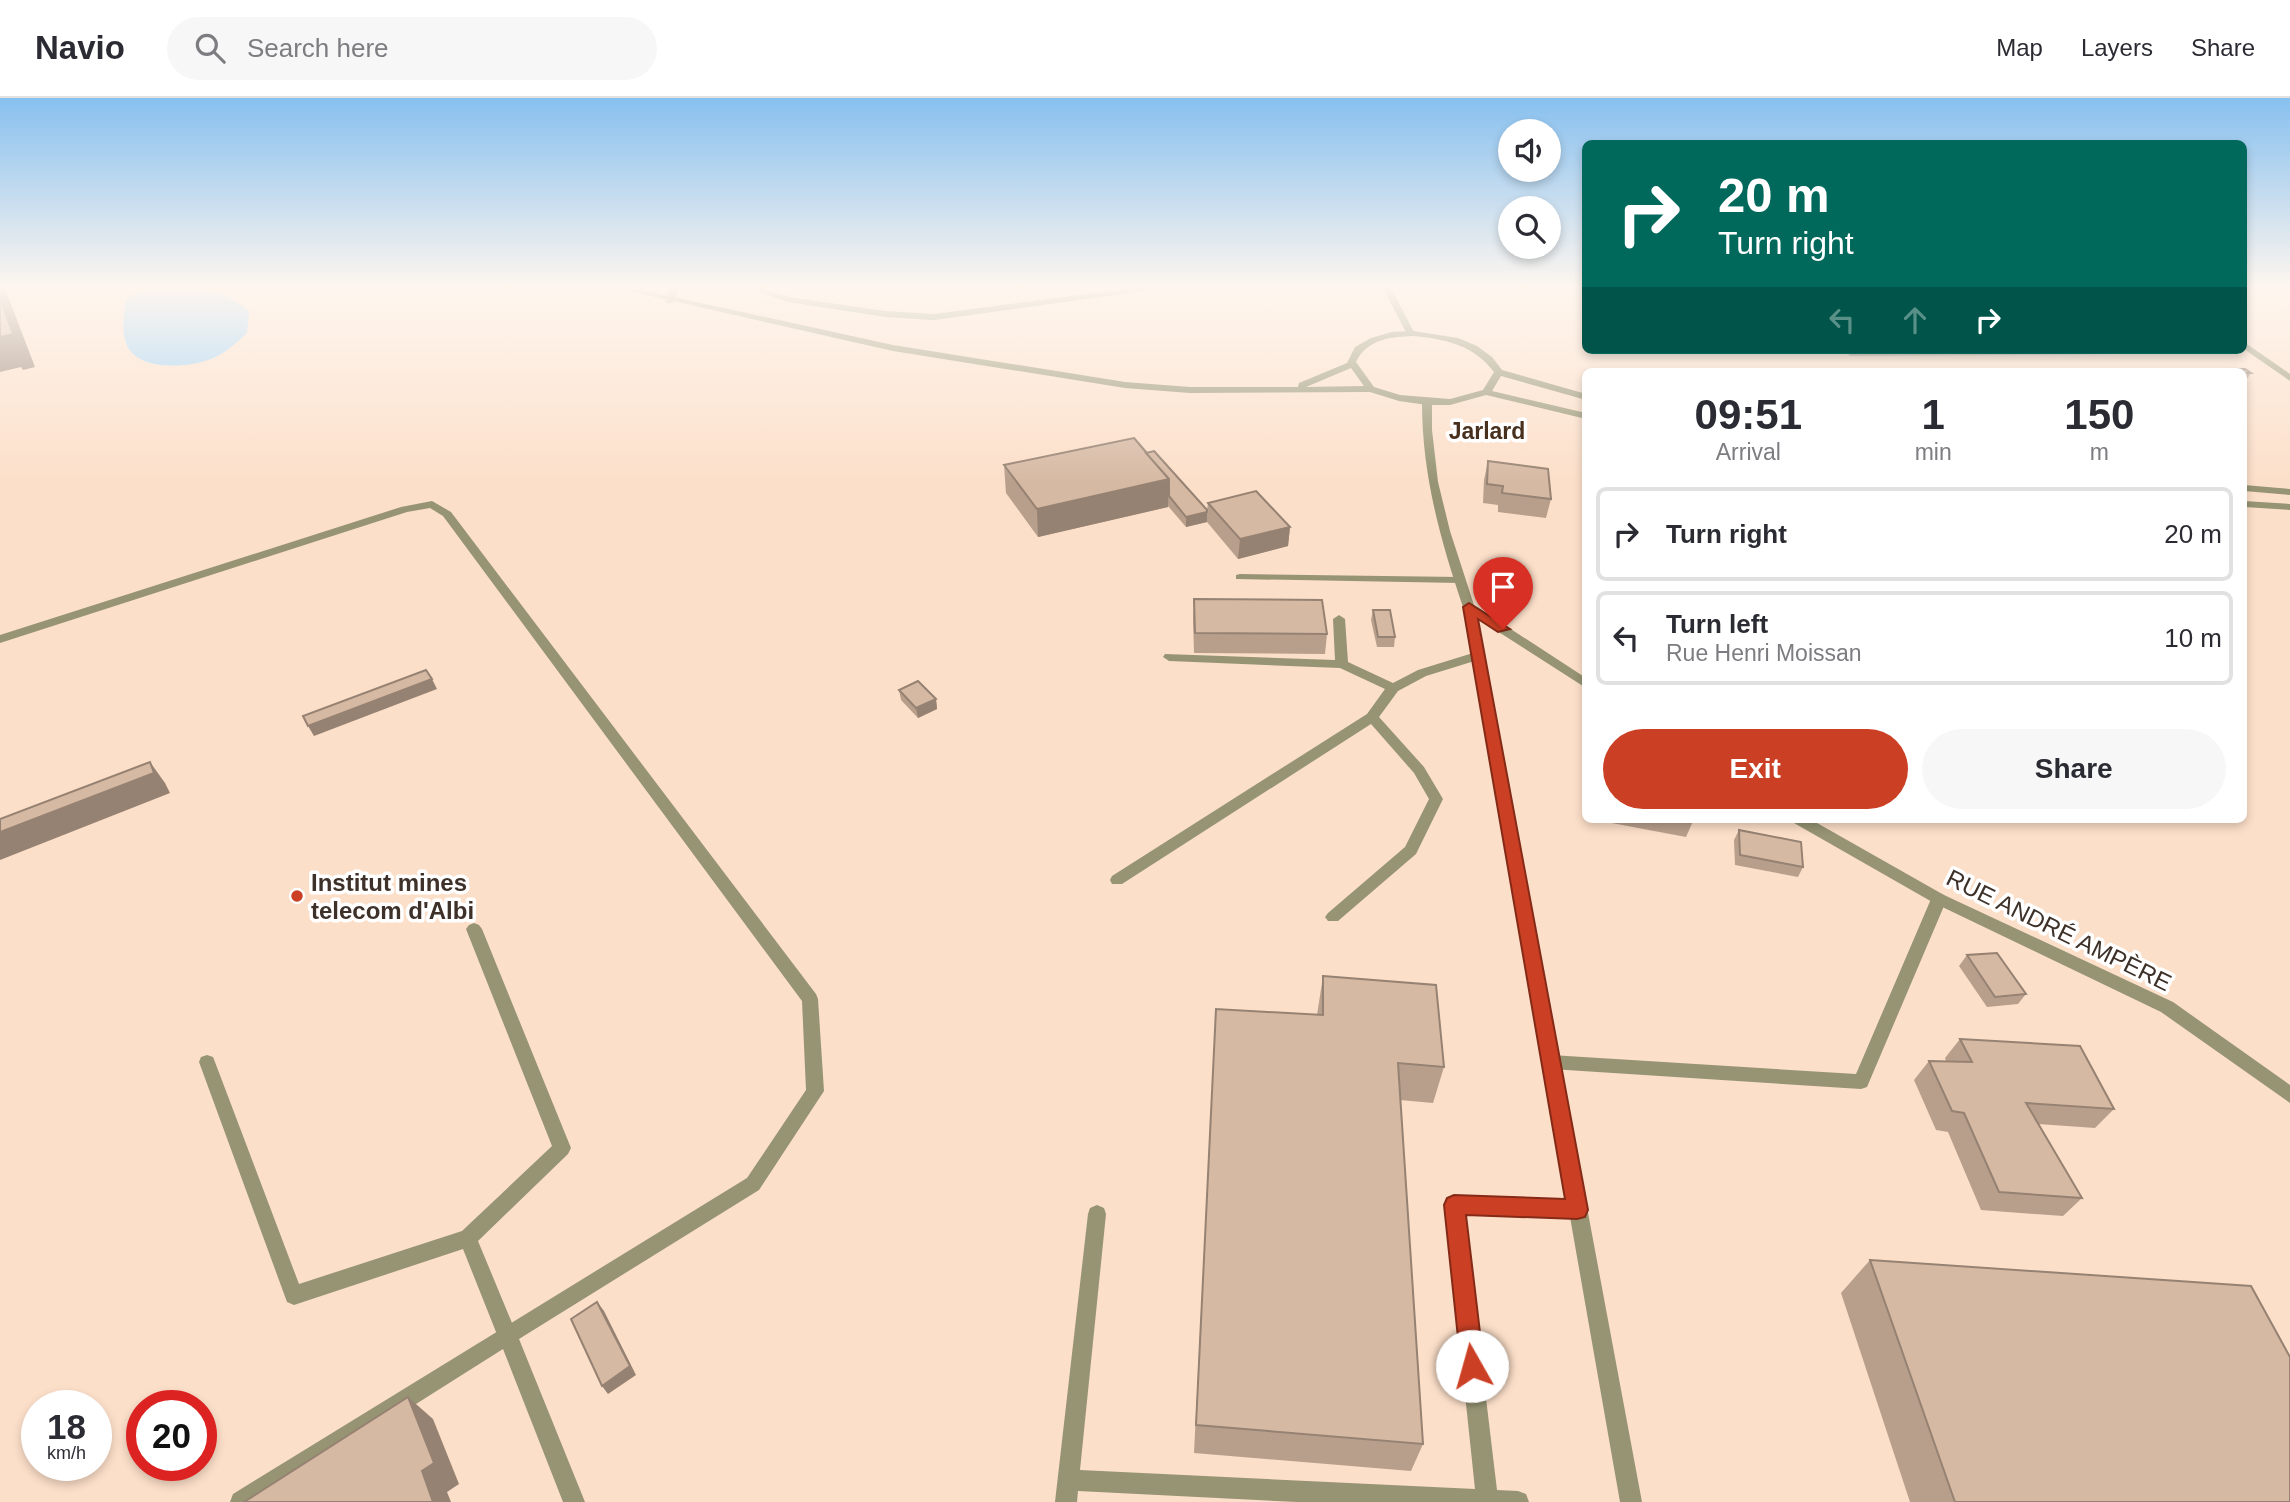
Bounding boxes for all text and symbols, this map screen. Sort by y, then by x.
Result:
search box [167,17,657,80]
text: Navio [35,29,125,66]
icon: search [191,29,229,67]
text: Search here [247,33,389,63]
text: Map [1996,34,2043,61]
text: Layers [2081,34,2153,61]
text: Share [2191,34,2255,61]
map controls [1498,119,1561,259]
button: sound [1498,119,1561,182]
icon: right [1603,168,1694,259]
text: 20 m [1718,168,1830,222]
button: search [1498,196,1561,259]
text: Turn right [1718,225,1854,261]
icon: left [1823,301,1861,339]
icon: ahead [1896,301,1934,339]
icon: right [1969,301,2007,339]
text: 09:51 [1695,391,1802,438]
text: 1 [1921,391,1945,438]
text: 150 [2064,391,2134,438]
district label: Jarlard [1449,418,1525,444]
text: Arrival [1716,439,1781,465]
text: min [1915,439,1952,465]
text: m [2090,439,2109,465]
icon: right [1607,515,1645,553]
text: Turn right [1666,519,1787,549]
text: 20 m [2164,519,2222,549]
pin [1473,557,1533,629]
icon: arrive [1484,568,1522,606]
text: Turn left [1666,609,1768,639]
icon: left [1607,619,1645,657]
text: 10 m [2164,623,2222,653]
text: Rue Henri Moissan [1666,640,1862,666]
button: Exit [1603,729,1908,809]
button: Share [1922,729,2226,809]
street label: RUE ANDRÉ AMPÈRE [1942,864,2176,996]
place label: Institut mines telecom d'Albi [311,869,474,924]
marker: Institut mines telecom d'Albi [289,888,305,904]
position arrow [1435,1329,1509,1403]
speed limit sign: 20 [126,1390,217,1481]
text: 18 [47,1407,86,1446]
text: km/h [47,1443,86,1463]

